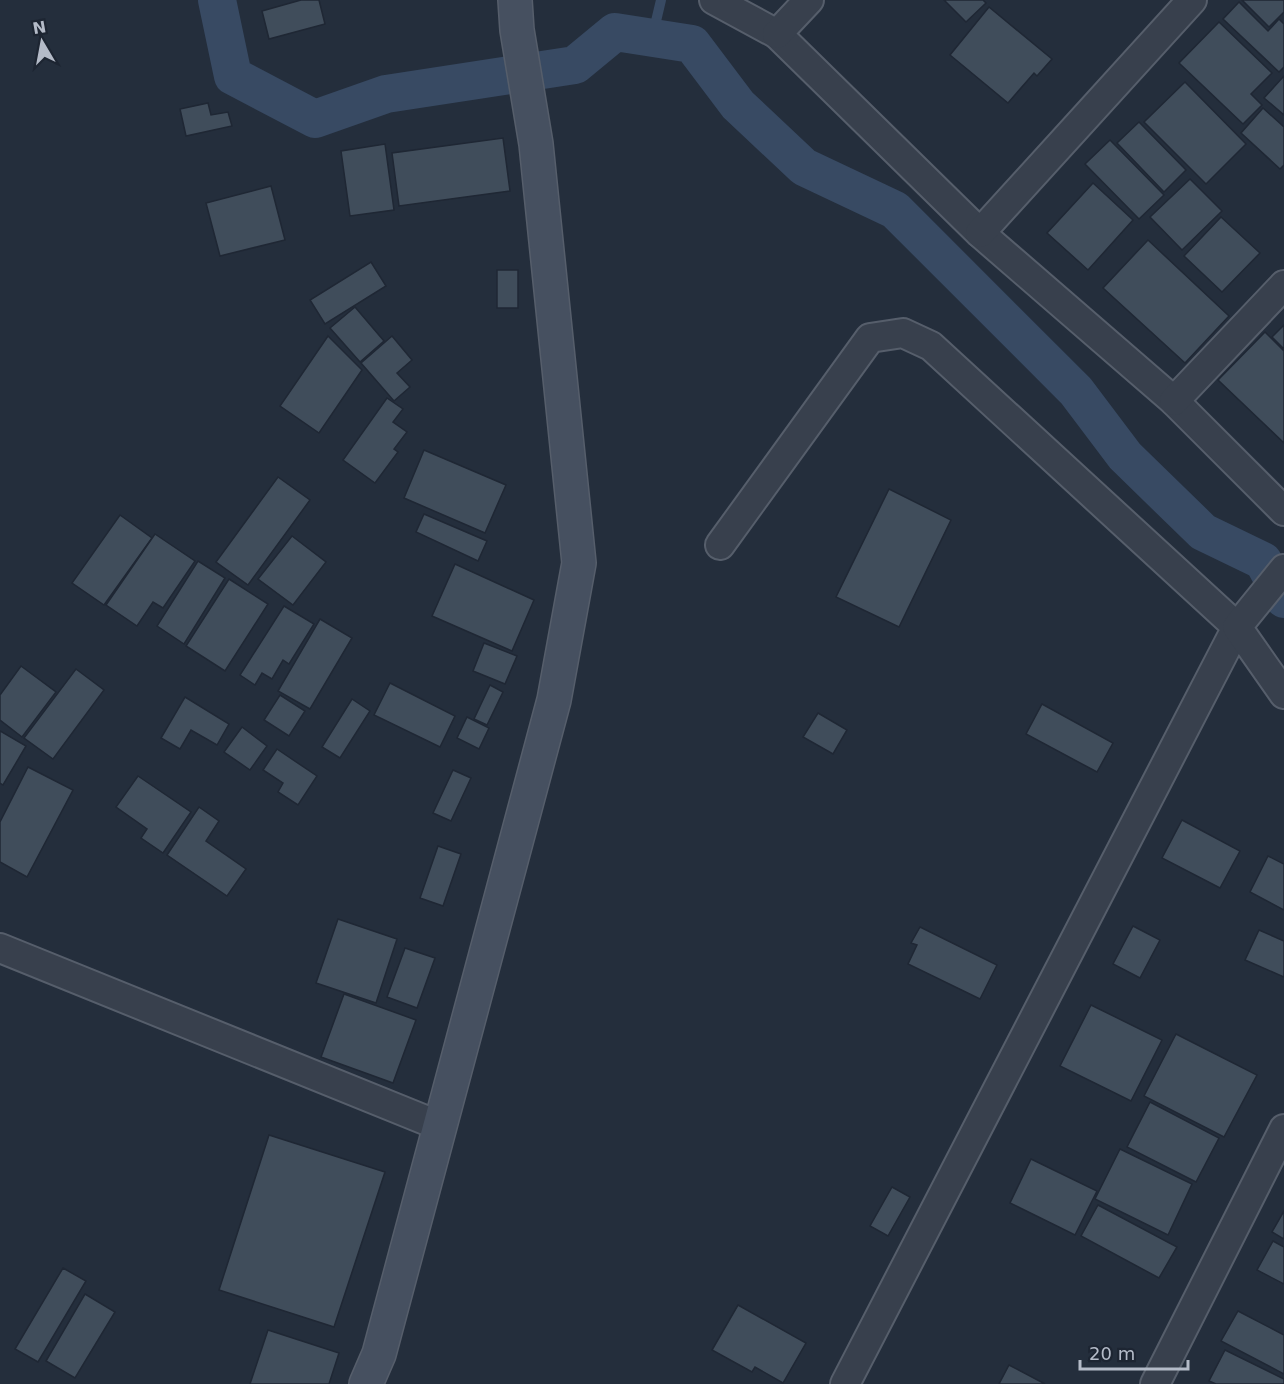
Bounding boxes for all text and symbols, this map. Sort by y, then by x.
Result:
north arrow [12,12,72,72]
text: N [31,17,48,38]
scale bar [1080,1333,1188,1371]
text: 20 m [1089,1343,1135,1364]

